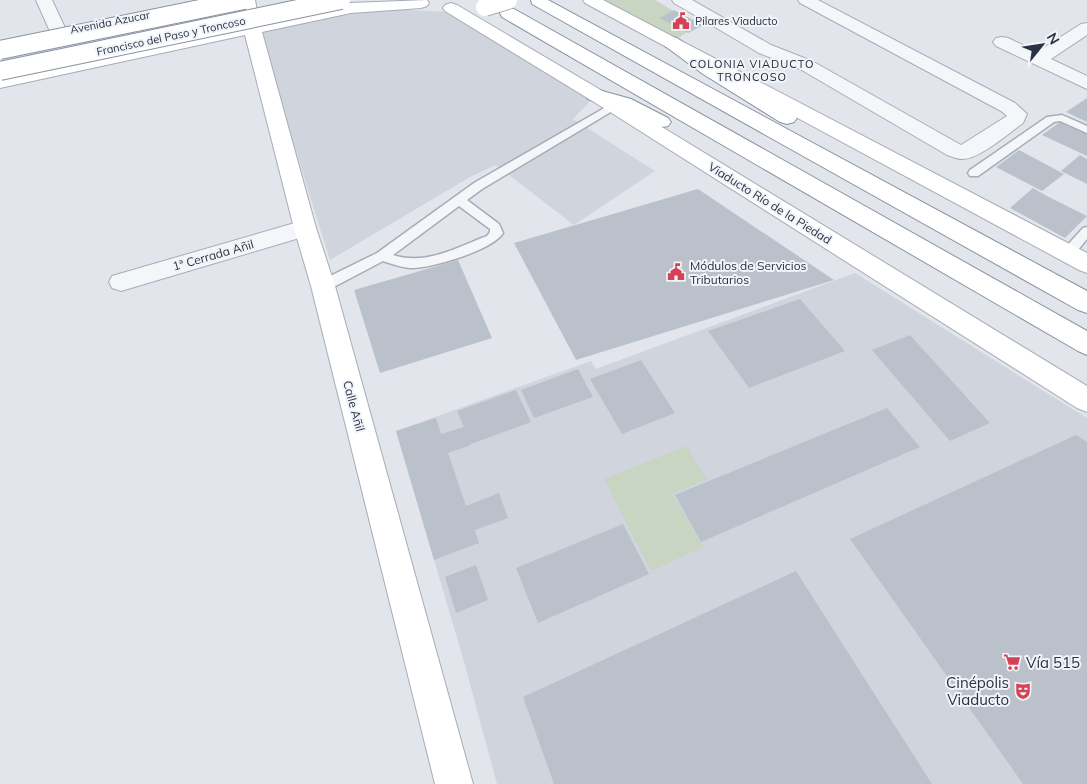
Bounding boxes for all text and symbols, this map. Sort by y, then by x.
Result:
street label: Avenida Azucar [69,7,151,37]
public building icon: Pilares Viaducto [671,11,691,31]
street label: Francisco del Paso y Troncoso [95,13,247,59]
place label: Pilares Viaducto [695,14,778,28]
north arrow [1017,20,1067,70]
text: N [1043,29,1064,48]
district label: COLONIA VIADUCTO TRONCOSO [690,57,814,84]
street label: Viaducto Río de la Piedad [706,159,834,247]
street label: 1ª Cerrada Añil [171,236,255,274]
place label: Módulos de Servicios Tributarios [690,258,807,287]
public building icon: Módulos de Servicios Tributarios [666,262,686,282]
street label: Calle Añil [340,379,368,433]
supermarket icon: Vía 515 [1002,652,1022,672]
place label: Vía 515 [1026,653,1080,672]
place label: Cinépolis Viaducto [946,673,1009,709]
theatre icon: Cinépolis Viaducto [1013,681,1033,701]

